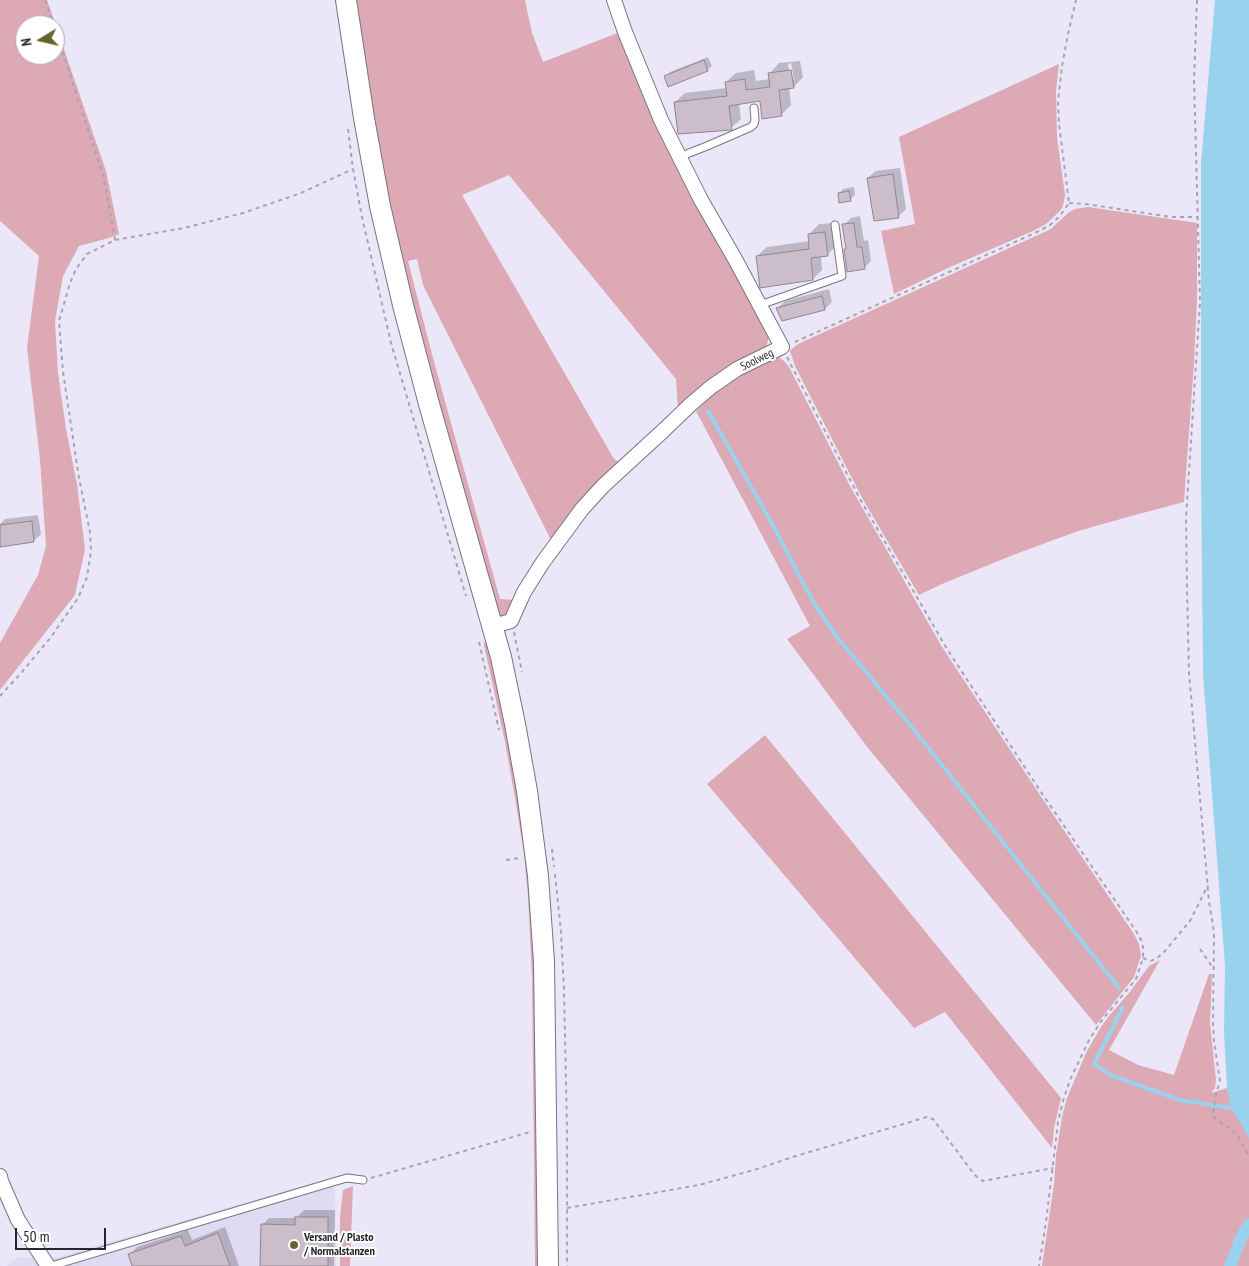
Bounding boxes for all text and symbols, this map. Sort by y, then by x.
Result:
north arrow [15,15,65,65]
text: N [17,37,36,47]
street label: Soolweg [738,346,776,374]
scale bar [18,1218,109,1250]
text: 50 m [23,1227,49,1246]
place label: Versand / Plasto / Normalstanzen [304,1231,375,1259]
marker: Versand / Plasto / Normalstanzen [288,1239,300,1251]

